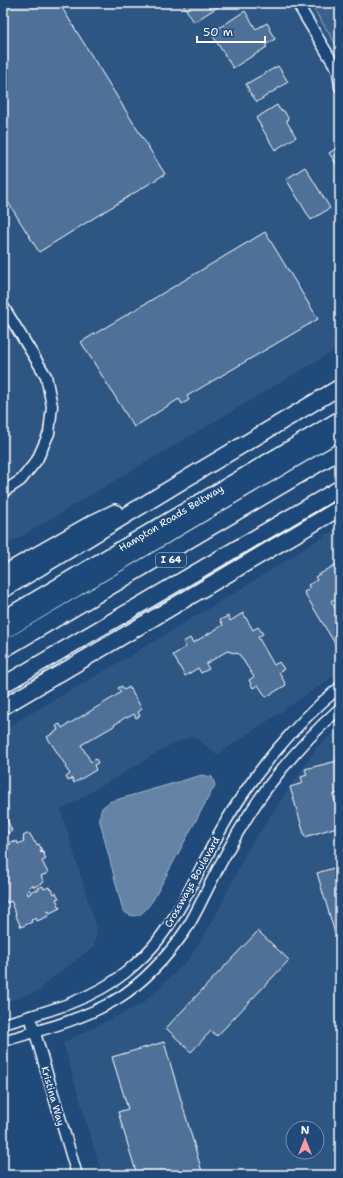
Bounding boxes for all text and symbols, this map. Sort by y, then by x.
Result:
scale bar [197,18,265,44]
text: 50 m [203,24,233,40]
street label: Hampton Roads Beltway [116,482,226,554]
road number: I 64 [156,553,186,567]
street label: Crossways Boulevard [162,834,223,930]
street label: Kristina Way [38,1065,68,1128]
north arrow [285,1120,325,1160]
text: N [301,1123,310,1138]

